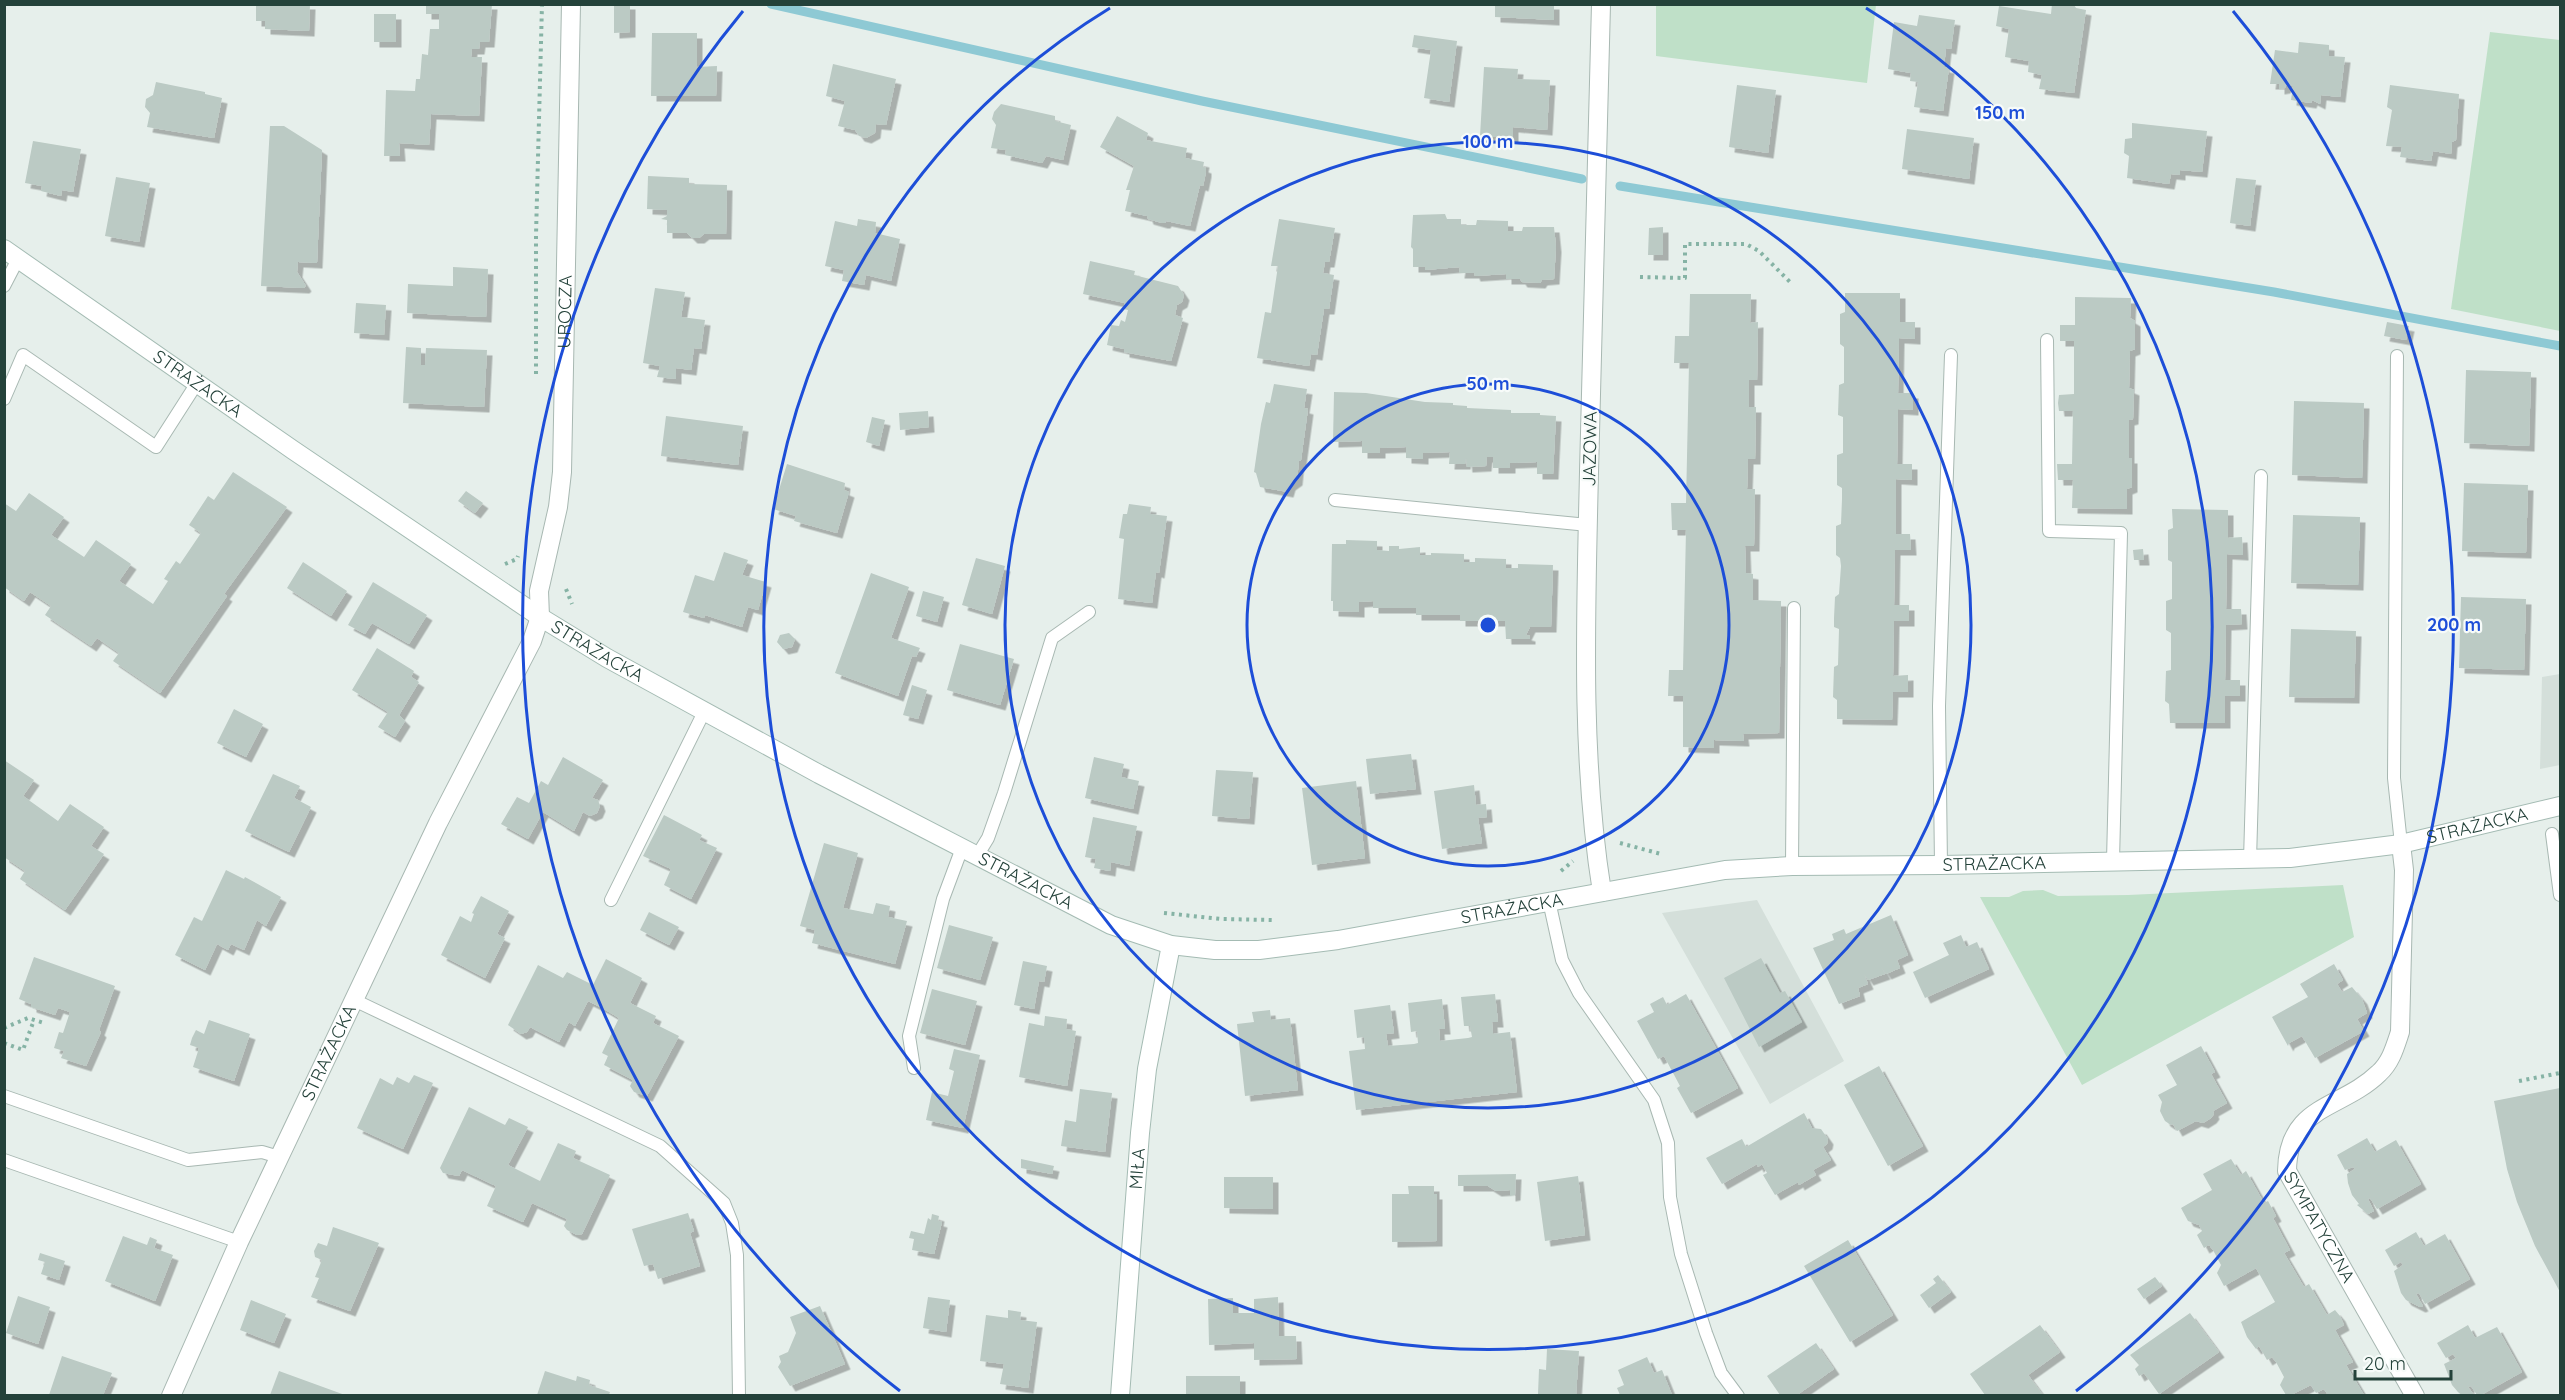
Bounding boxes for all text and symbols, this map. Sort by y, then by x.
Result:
text: 150 m [1975,101,2025,124]
text: 100 m [1463,130,1513,153]
street label: UROCZA [552,274,577,349]
street label: STRAŻACKA [149,344,247,423]
text: 50 m [1466,372,1510,395]
street label: JAZOWA [1577,411,1602,487]
text: 200 m [2427,613,2481,636]
street label: STRAŻACKA [547,615,648,687]
centre of rings [1478,615,1498,635]
street label: STRAŻACKA [2424,802,2530,849]
street label: STRAŻACKA [975,846,1077,915]
street label: STRAŻACKA [1942,851,2047,876]
street label: STRAŻACKA [1459,887,1565,929]
street label: STRAŻACKA [296,1000,361,1104]
street label: MIŁA [1124,1147,1150,1190]
street label: SYMPATYCZNA [2279,1167,2360,1287]
scale bar [2355,1343,2451,1381]
text: 20 m [2364,1352,2406,1375]

